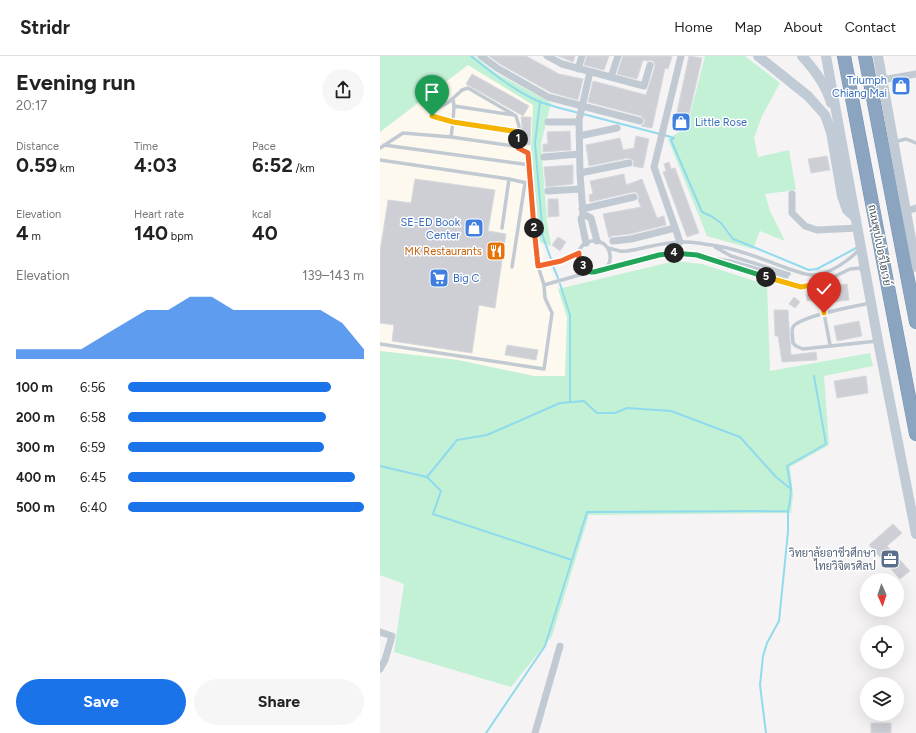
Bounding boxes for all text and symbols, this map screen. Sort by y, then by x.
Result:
text: Stridr [20,16,70,39]
text: Home [674,19,713,36]
text: Map [735,19,762,36]
text: About [784,19,823,36]
text: Contact [845,19,896,36]
text: Evening run [16,69,136,96]
button: share [322,69,364,111]
place label: Triumph Chiang Mai [832,74,887,100]
pin [415,75,449,116]
shop icon: Triumph Chiang Mai [890,75,912,97]
icon: arrive [421,81,443,103]
text: 20:17 [16,98,47,113]
shop icon: Little Rose [670,111,692,133]
place label: Little Rose [695,116,747,129]
pin: 1 [508,129,528,149]
text: 1 [516,132,520,145]
text: Distance [16,140,59,153]
text: Time [134,140,158,153]
text: Pace [252,140,276,153]
text: 0.59 [16,153,57,177]
text: 4:03 [134,153,177,177]
text: 6:52 [252,153,293,177]
text: km [57,162,75,175]
text: /km [293,162,315,175]
street label: ถนนซุปเปอร์ไฮเวย์ [863,203,896,287]
text: Elevation [16,208,61,221]
text: Heart rate [134,208,184,221]
text: kcal [252,208,271,221]
place label: SE-ED Book Center [401,216,461,242]
shop icon: SE-ED Book Center [463,217,485,239]
pin: 2 [524,218,544,238]
text: 4 [16,221,29,245]
text: 140 [134,221,168,245]
text: 40 [252,221,278,245]
text: 2 [531,221,537,234]
text: m [29,230,41,243]
text: bpm [168,230,193,243]
restaurant icon: MK Restaurants [485,240,507,262]
pin: 4 [664,243,684,263]
place label: MK Restaurants [405,245,482,258]
text: 4 [671,246,677,259]
pin: 3 [573,256,593,276]
text: 3 [580,259,586,272]
supermarket icon: Big C [428,267,450,289]
pin: 5 [756,267,776,287]
text: Elevation [16,268,69,283]
text: 139–143 m [302,268,364,283]
text: 5 [763,270,769,283]
place label: Big C [453,272,479,285]
pin [807,272,841,313]
icon: check [813,278,835,300]
text: 100 m [16,380,53,395]
text: 6:56 [80,380,105,395]
text: 200 m [16,410,55,425]
text: 6:58 [80,410,106,425]
text: 300 m [16,440,55,455]
text: 6:59 [80,440,105,455]
text: 400 m [16,470,56,485]
text: 6:45 [80,470,106,485]
text: 500 m [16,500,55,515]
text: 6:40 [80,500,107,515]
place label: วิทยาลัยอาชีวศึกษา ไทยวิจิตรศิลป [789,545,876,573]
office icon: วิทยาลัยอาชีวศึกษา ไทยวิจิตรศิลป [879,548,901,570]
north arrow [860,573,904,617]
map controls [860,573,904,721]
button: locate [860,625,904,669]
button: layers [860,677,904,721]
button: Save [16,679,186,725]
button: Share [194,679,364,725]

